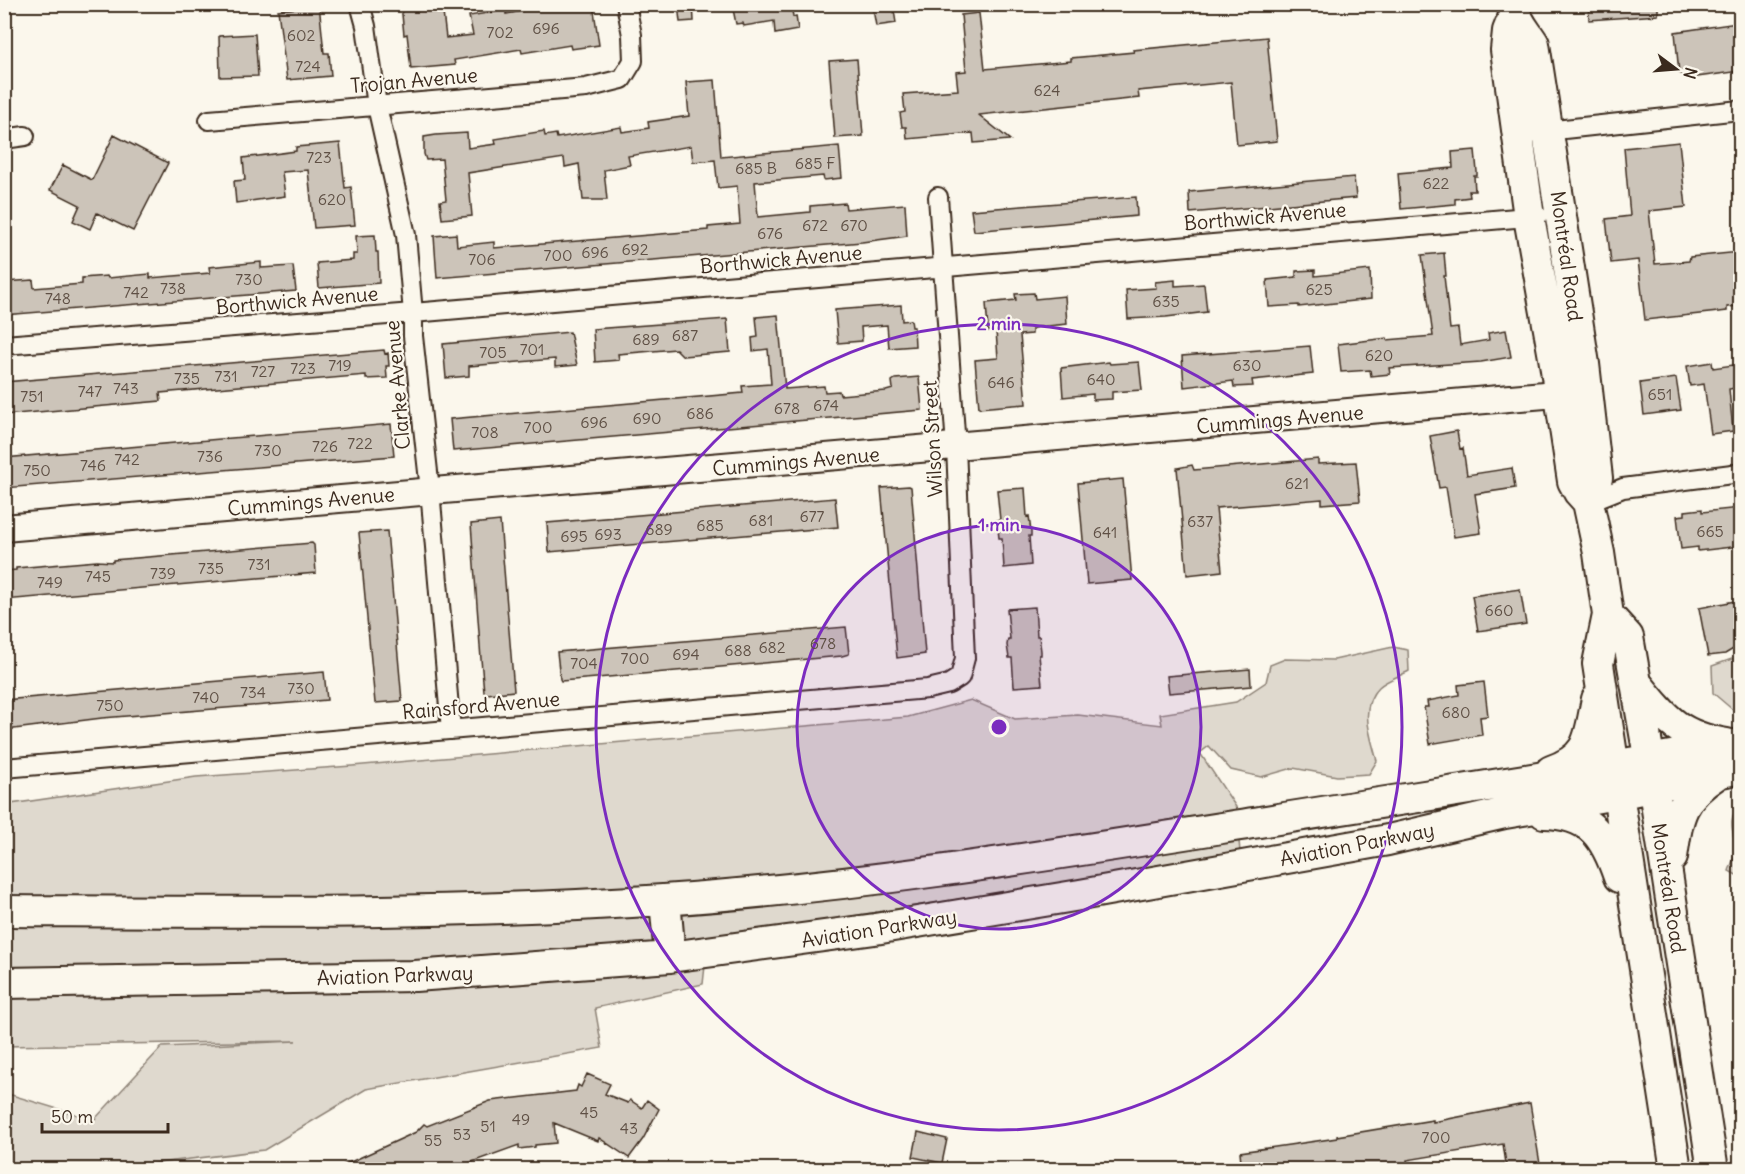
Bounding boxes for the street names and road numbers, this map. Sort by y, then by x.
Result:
street label: Trojan Avenue [349,62,479,98]
street label: Montréal Road [1545,189,1589,323]
street label: Borthwick Avenue [1183,196,1347,236]
street label: Borthwick Avenue [699,239,863,279]
street label: Borthwick Avenue [215,280,379,320]
street label: Clarke Avenue [379,319,415,451]
street label: Wilson Street [916,380,948,498]
street label: Cummings Avenue [1195,399,1365,439]
street label: Cummings Avenue [711,441,881,481]
street label: Cummings Avenue [226,481,396,521]
street label: Rainsford Avenue [401,686,561,724]
street label: Aviation Parkway [1278,817,1436,871]
street label: Montréal Road [1646,821,1692,955]
street label: Aviation Parkway [800,903,958,953]
street label: Aviation Parkway [316,960,474,990]

